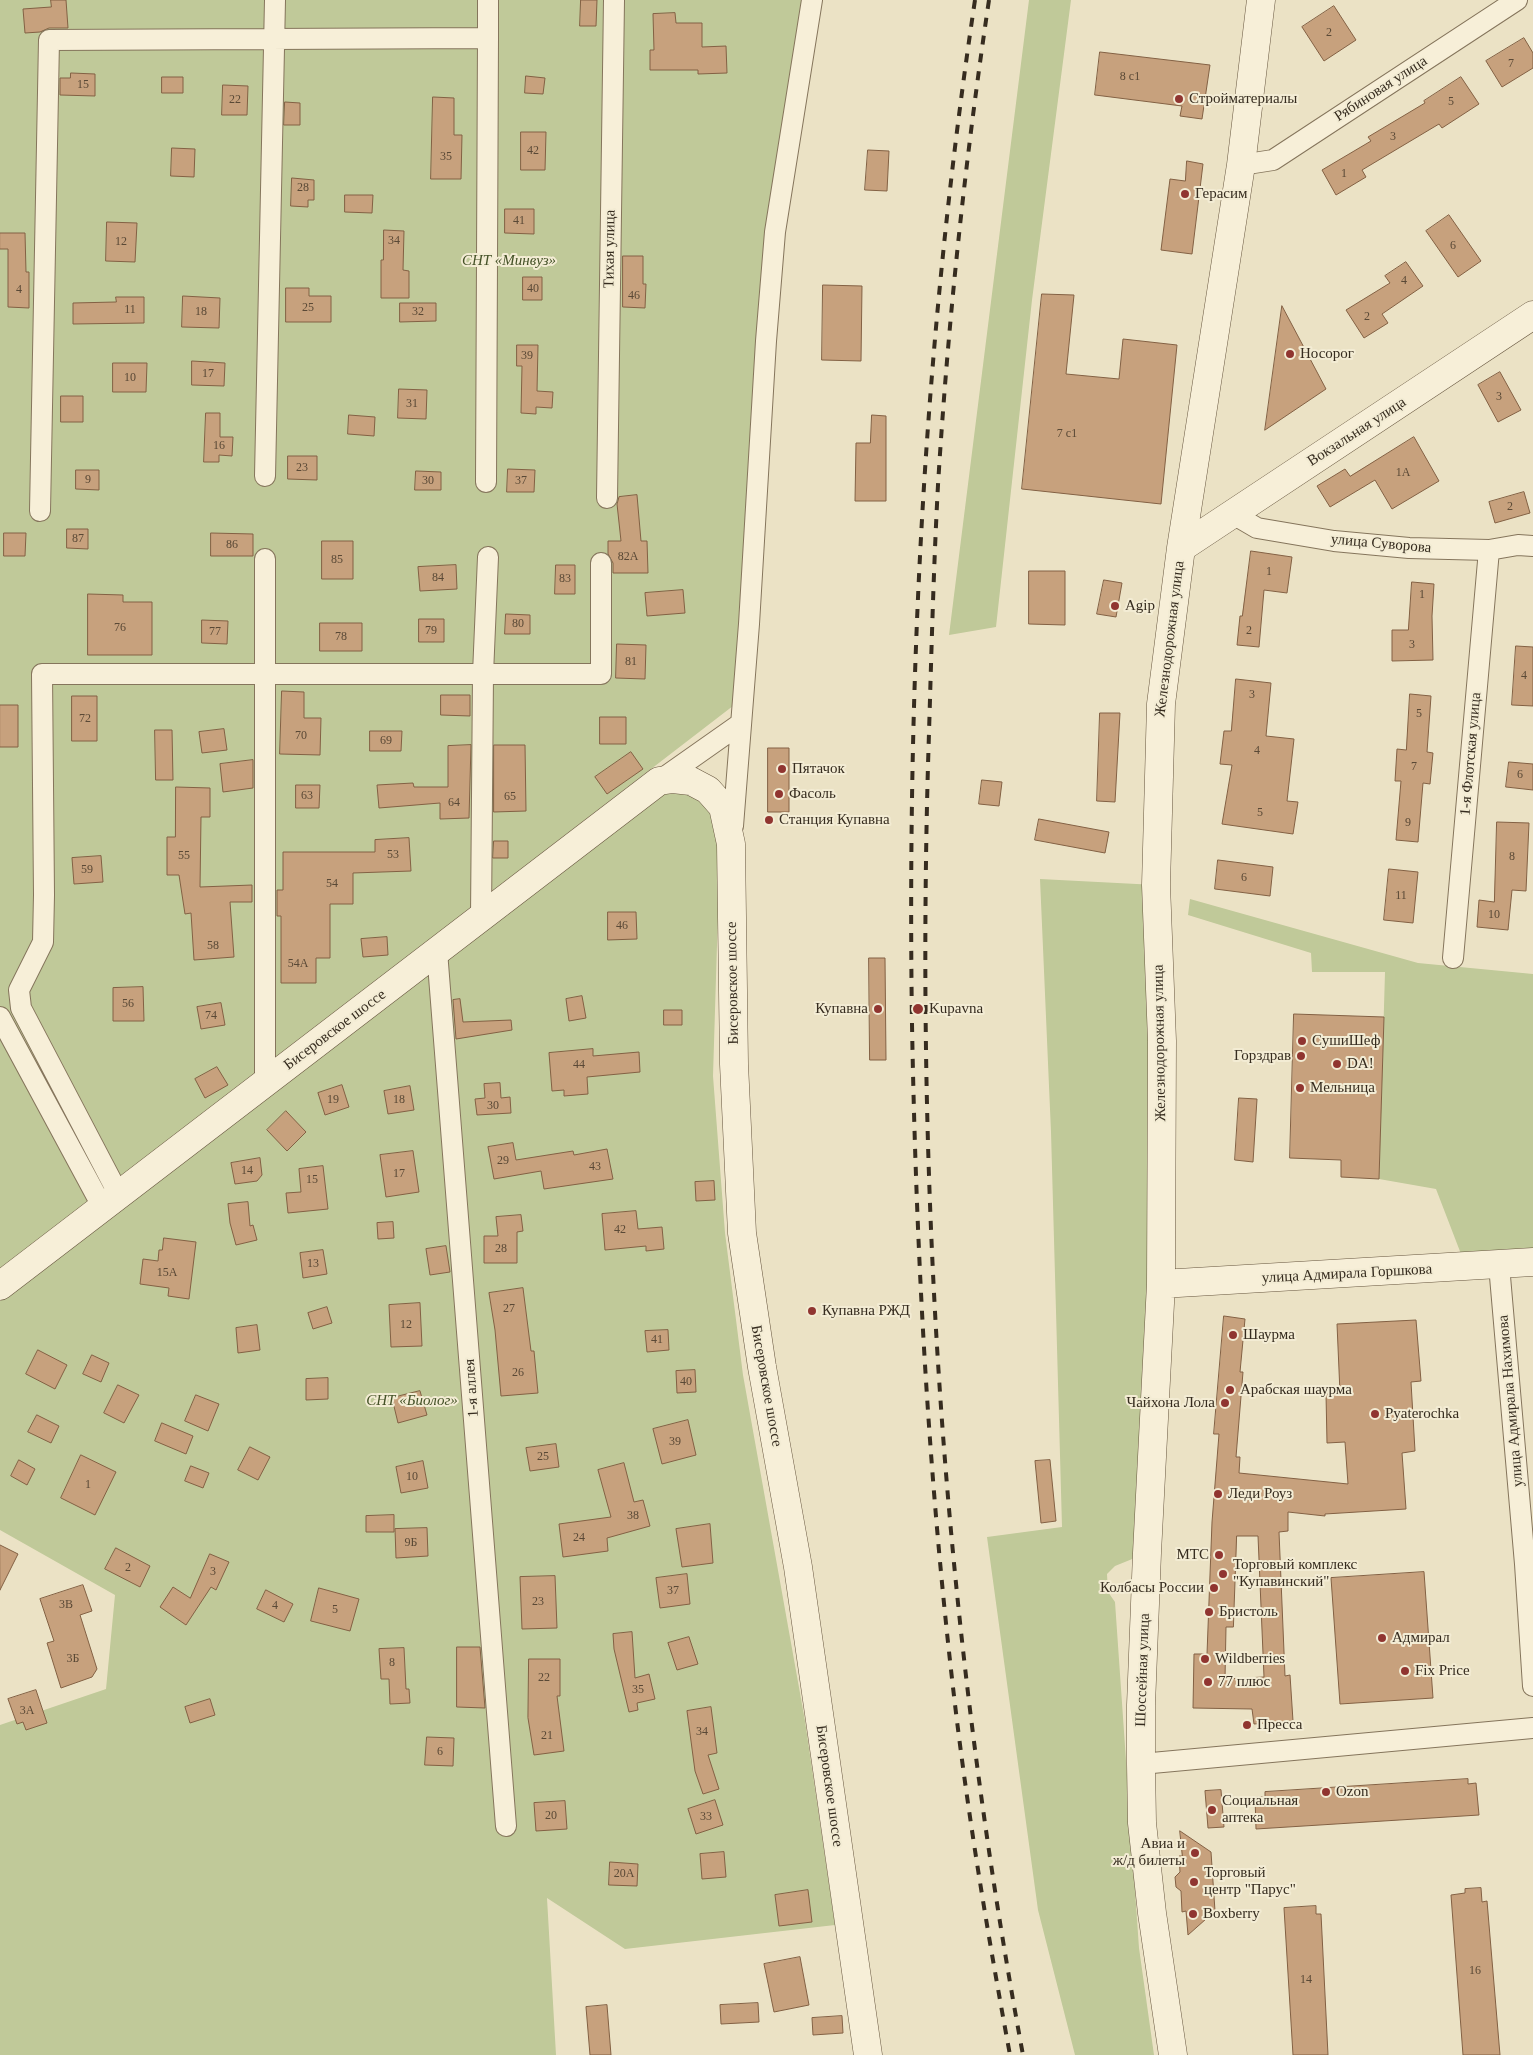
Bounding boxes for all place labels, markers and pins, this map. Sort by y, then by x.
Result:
place label: Стройматериалы [1189,90,1297,108]
marker: Стройматериалы [1173,93,1185,105]
place label: Герасим [1195,185,1248,203]
marker: Герасим [1179,188,1191,200]
place label: Носорог [1300,345,1354,363]
marker: Носорог [1284,348,1296,360]
place label: Agip [1125,597,1155,615]
marker: Agip [1109,600,1121,612]
place label: Пятачок [792,760,845,778]
marker: Пятачок [776,763,788,775]
place label: Фасоль [789,785,836,803]
marker: Фасоль [773,788,785,800]
place label: Станция Купавна [779,811,890,829]
marker: Станция Купавна [763,814,775,826]
place label: Купавна [815,1000,868,1018]
place label: Kupavna [929,1000,983,1018]
marker: Kupavna [911,1002,925,1016]
marker: Купавна [872,1003,884,1015]
place label: СушиШеф [1312,1032,1380,1050]
marker: СушиШеф [1296,1035,1308,1047]
place label: Горздрав [1234,1047,1291,1065]
marker: Горздрав [1295,1050,1307,1062]
place label: DA! [1347,1055,1374,1073]
marker: DA! [1331,1058,1343,1070]
place label: Мельница [1310,1079,1375,1097]
marker: Мельница [1294,1082,1306,1094]
place label: Купавна РЖД [822,1302,910,1320]
marker: Купавна РЖД [806,1305,818,1317]
place label: Шаурма [1243,1326,1295,1344]
marker: Шаурма [1227,1329,1239,1341]
place label: Арабская шаурма [1240,1381,1352,1399]
marker: Арабская шаурма [1224,1384,1236,1396]
place label: Чайхона Лола [1126,1394,1215,1412]
marker: Чайхона Лола [1219,1397,1231,1409]
place label: Pyaterochka [1385,1405,1459,1423]
marker: Pyaterochka [1369,1408,1381,1420]
place label: Леди Роуз [1228,1485,1292,1503]
marker: Леди Роуз [1212,1488,1224,1500]
place label: МТС [1176,1546,1209,1564]
marker: МТС [1213,1549,1225,1561]
place label: Торговый комплекс "Купавинский" [1233,1556,1357,1591]
marker: Торговый комплекс "Купавинский" [1217,1568,1229,1580]
place label: Колбасы России [1100,1579,1204,1597]
marker: Колбасы России [1208,1582,1220,1594]
place label: Бристоль [1219,1603,1278,1621]
marker: Бристоль [1203,1606,1215,1618]
place label: Адмирал [1392,1629,1450,1647]
marker: Адмирал [1376,1632,1388,1644]
place label: Wildberries [1215,1650,1285,1668]
marker: Wildberries [1199,1653,1211,1665]
place label: Fix Price [1415,1662,1470,1680]
marker: Fix Price [1399,1665,1411,1677]
place label: 77 плюс [1218,1673,1270,1691]
marker: 77 плюс [1202,1676,1214,1688]
place label: Пресса [1257,1716,1303,1734]
marker: Пресса [1241,1719,1253,1731]
place label: Ozon [1336,1783,1368,1801]
marker: Ozon [1320,1786,1332,1798]
place label: Социальная аптека [1222,1792,1298,1827]
marker: Социальная аптека [1206,1804,1218,1816]
place label: Авиа и ж/д билеты [1113,1835,1185,1870]
marker: Авиа и ж/д билеты [1189,1847,1201,1859]
place label: Торговый центр "Парус" [1204,1864,1296,1899]
marker: Торговый центр "Парус" [1188,1876,1200,1888]
place label: Boxberry [1203,1905,1260,1923]
marker: Boxberry [1187,1908,1199,1920]

